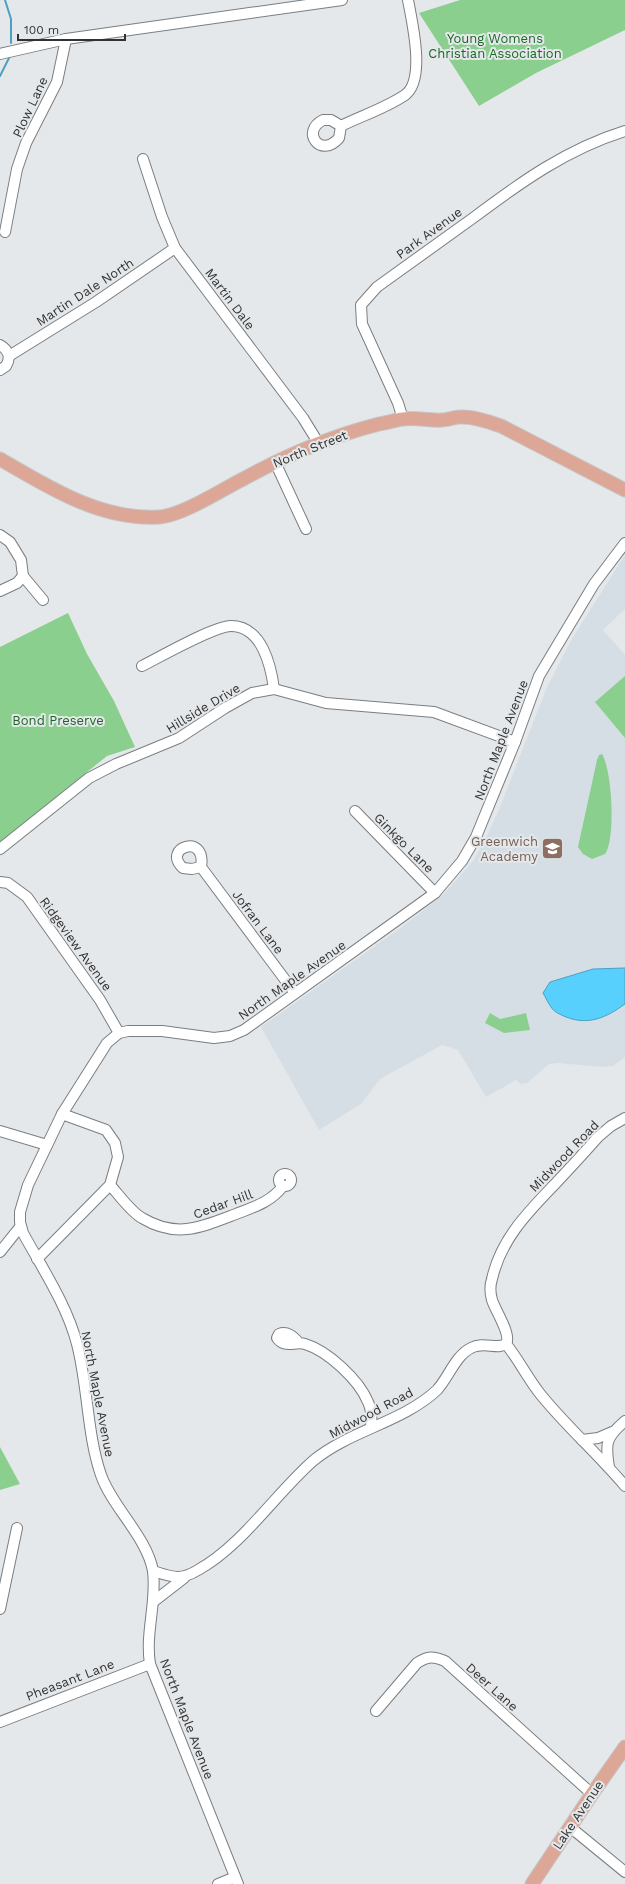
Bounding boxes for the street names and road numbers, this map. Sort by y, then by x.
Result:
street label: Plow Lane [9,74,51,140]
street label: Park Avenue [393,204,465,262]
street label: Martin Dale North [34,255,136,329]
street label: Martin Dale [202,265,258,333]
street label: North Street [270,427,350,471]
street label: North Maple Avenue [471,678,531,802]
street label: Hillside Drive [163,680,243,736]
street label: Ginkgo Lane [371,810,437,876]
street label: Jofran Lane [229,887,287,957]
street label: Ridgeview Avenue [37,894,115,994]
street label: North Maple Avenue [235,937,349,1023]
street label: Midwood Road [526,1117,602,1195]
street label: Cedar Hill [191,1186,255,1222]
street label: North Maple Avenue [78,1330,118,1458]
street label: Midwood Road [326,1384,416,1442]
street label: Pheasant Lane [24,1656,116,1704]
street label: North Maple Avenue [157,1657,217,1781]
street label: Deer Lane [463,1660,521,1714]
street label: Lake Avenue [550,1778,606,1852]

